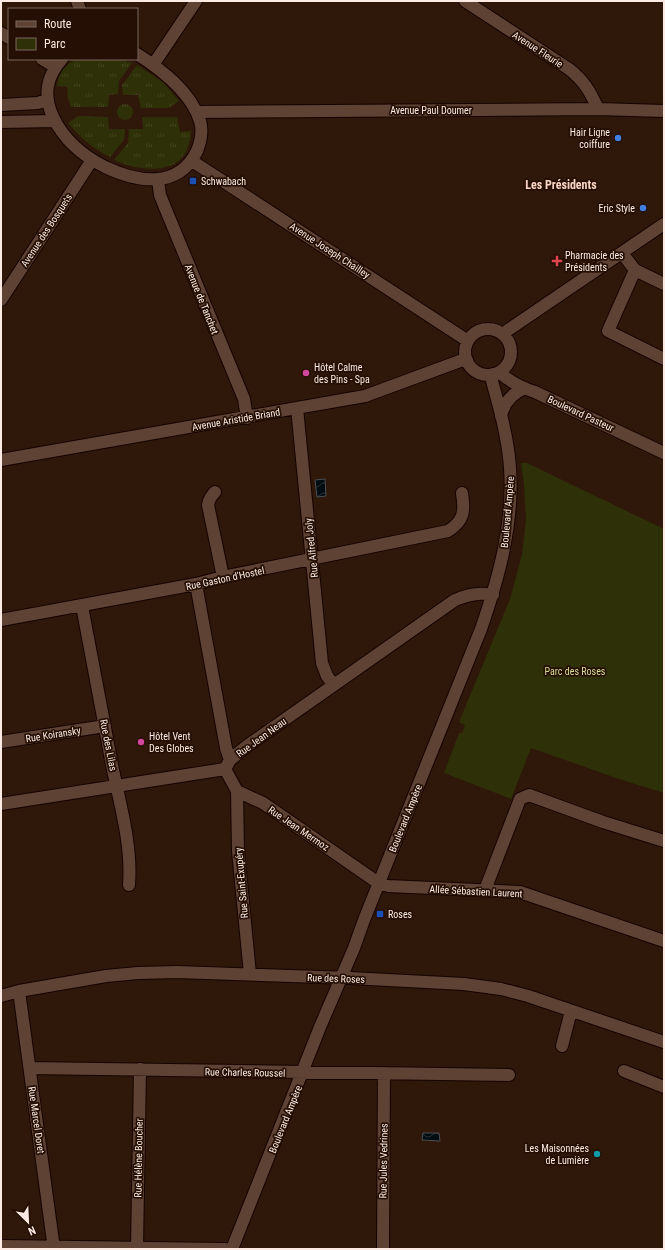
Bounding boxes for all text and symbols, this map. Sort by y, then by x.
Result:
legend [8,8,138,60]
text: Route [44,17,72,31]
street label: Avenue Fleurie [511,29,565,70]
text: Parc [44,37,66,51]
street label: Avenue Paul Doumer [390,105,472,116]
place label: Hair Ligne coiffure [570,127,610,150]
marker: Hair Ligne coiffure [613,133,623,143]
marker: Schwabach [188,176,198,186]
place label: Schwabach [201,176,246,187]
district label: Les Présidents [525,178,597,192]
street label: Avenue des Bosquets [19,191,74,269]
place label: Eric Style [598,203,635,214]
marker: Eric Style [638,203,648,213]
street label: Avenue Joseph Chailley [288,220,372,280]
place label: Pharmacie des Présidents [565,250,624,273]
marker: Pharmacie des Présidents [552,256,562,266]
street label: Avenue de Tanchet [183,263,221,336]
place label: Hôtel Calme des Pins - Spa [314,362,370,385]
marker: Hôtel Calme des Pins - Spa [301,368,311,378]
street label: Boulevard Pasteur [546,393,616,434]
street label: Avenue Aristide Briand [191,406,281,433]
street label: Boulevard Ampère [499,475,516,548]
street label: Rue Alfred Joly [303,518,320,578]
street label: Rue Gaston d'Hostel [185,565,265,592]
park label: Parc des Roses [545,666,606,677]
street label: Rue Jean Neau [234,715,289,759]
street label: Rue des Lilas [98,718,119,772]
street label: Rue Koiransky [25,725,81,744]
place label: Hôtel Vent Des Globes [149,731,194,754]
marker: Hôtel Vent Des Globes [136,737,146,747]
street label: Boulevard Ampère [387,782,424,854]
street label: Rue Jean Mermoz [266,804,331,853]
street label: Rue Saint-Exupéry [233,847,250,919]
street label: Allée Sébastien Laurent [429,884,523,899]
marker: Roses [375,909,385,919]
place label: Roses [388,909,413,920]
street label: Rue des Roses [307,972,365,985]
street label: Rue Charles Roussel [205,1066,285,1079]
street label: Boulevard Ampère [267,1083,304,1155]
street label: Rue Marcel Doret [26,1086,47,1154]
street label: Rue Hélène Boucher [132,1118,145,1198]
street label: Rue Jules Vedrines [377,1123,390,1199]
place label: Les Maisonnées de Lumière [525,1143,589,1166]
marker: Les Maisonnées de Lumière [592,1149,602,1159]
north arrow [8,1202,48,1242]
text: N [26,1223,38,1238]

